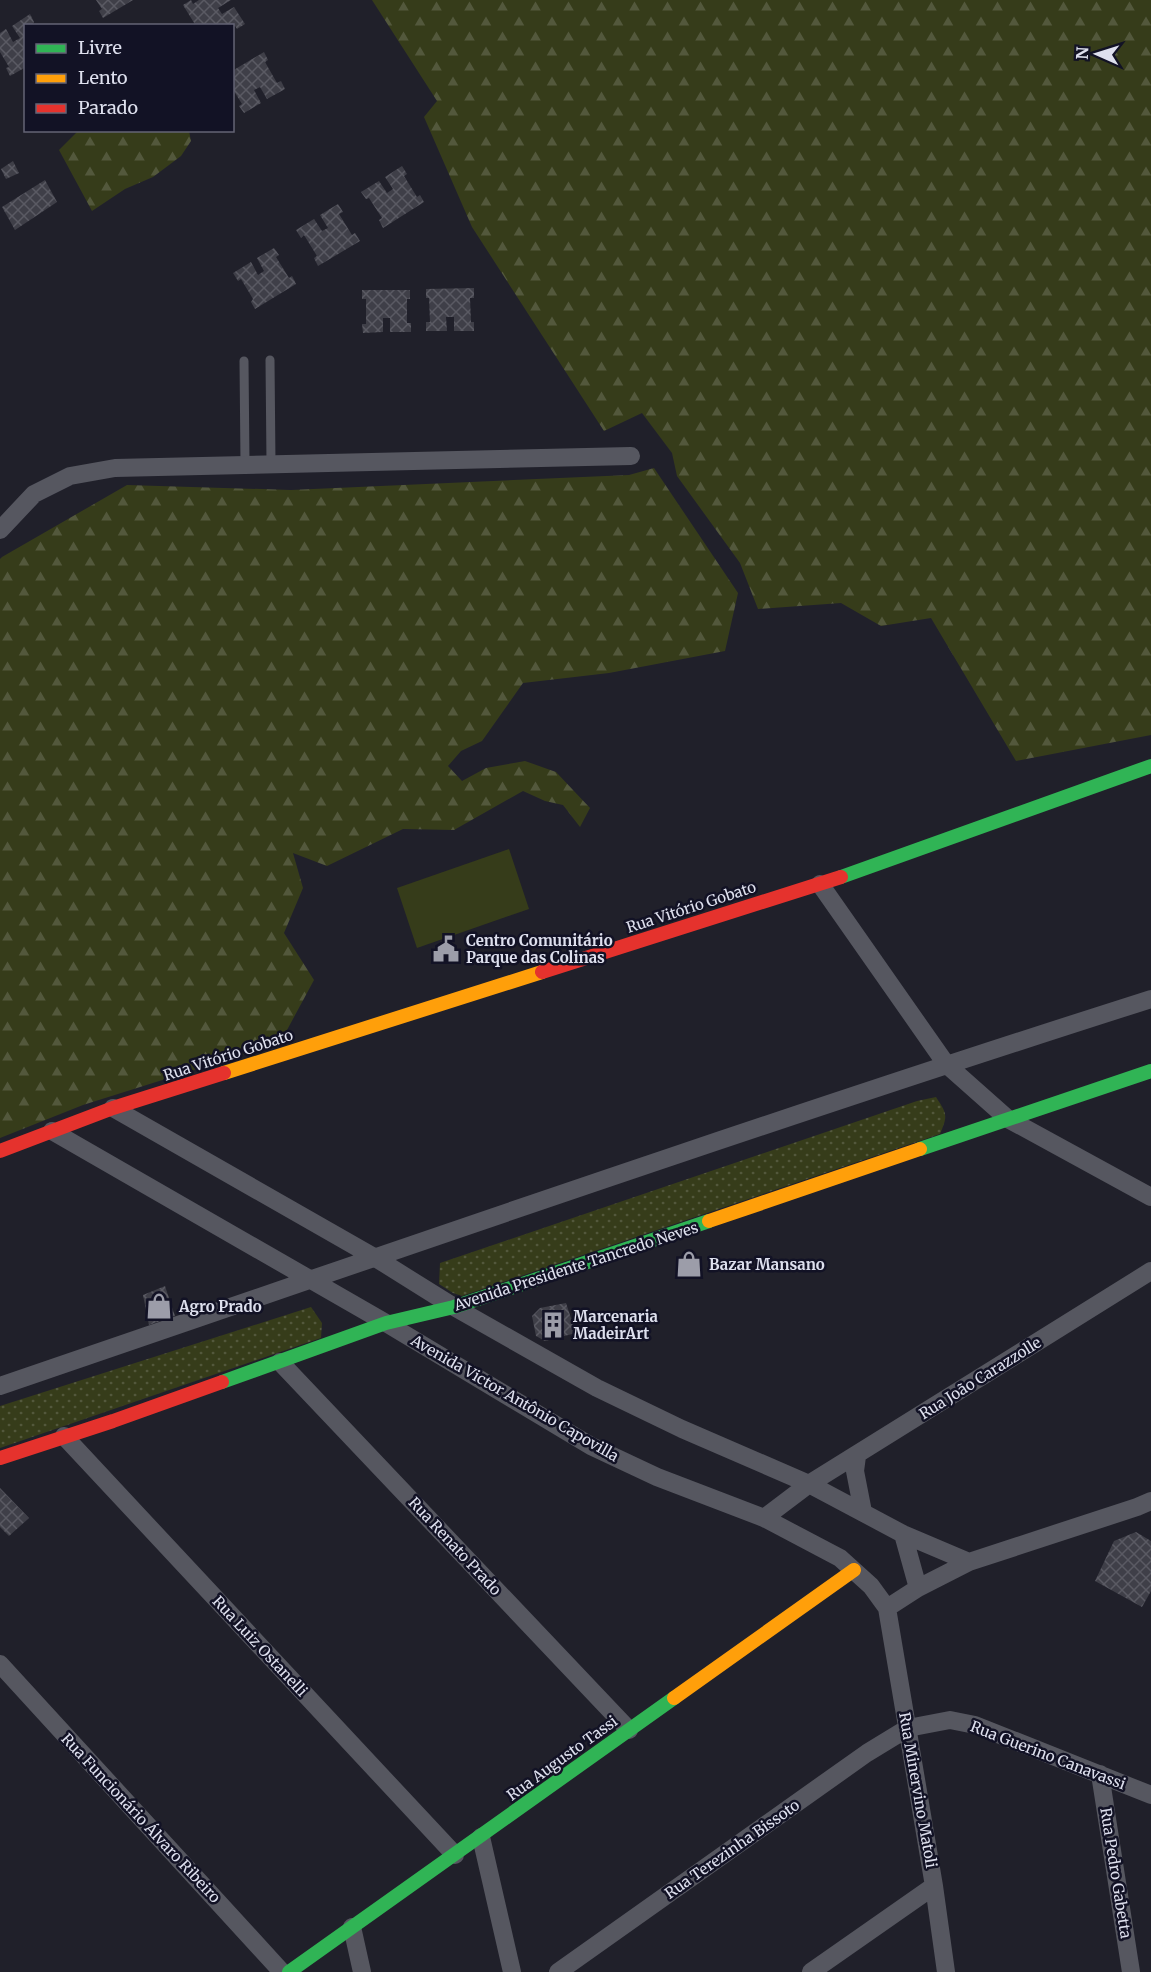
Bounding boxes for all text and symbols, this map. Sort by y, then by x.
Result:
legend [24,24,234,132]
north arrow [1067,24,1127,84]
text: Livre [78,36,122,59]
text: N [1072,46,1092,60]
text: Lento [78,66,128,89]
text: Parado [78,96,138,119]
street label: Rua Vitório Gobato [624,877,758,937]
place label: Centro Comunitário Parque das Colinas [466,931,613,967]
public building icon: Centro Comunitário Parque das Colinas [431,934,461,964]
street label: Rua Vitório Gobato [161,1025,295,1085]
street label: Avenida Presidente Tancredo Neves [451,1217,700,1315]
shop icon: Bazar Mansano [674,1249,704,1279]
place label: Bazar Mansano [709,1255,825,1274]
shop icon: Agro Prado [144,1291,174,1321]
place label: Agro Prado [178,1297,262,1316]
place label: Marcenaria MadeirArt [573,1307,659,1343]
building icon: Marcenaria MadeirArt [538,1310,568,1340]
street label: Avenida Victor Antônio Capovilla [407,1330,622,1465]
street label: Rua João Carazzolle [915,1333,1045,1423]
street label: Rua Renato Prado [405,1493,506,1599]
street label: Rua Luiz Ostanelli [209,1592,312,1700]
street label: Rua Augusto Tassi [503,1711,621,1805]
street label: Rua Minervino Matoli [895,1711,941,1870]
street label: Rua Guerino Canavassi [968,1717,1128,1793]
street label: Rua Funcionário Álvaro Ribeiro [57,1729,226,1907]
street label: Rua Terezinha Bissoto [661,1795,803,1903]
street label: Rua Pedro Gabetta [1096,1806,1136,1940]

